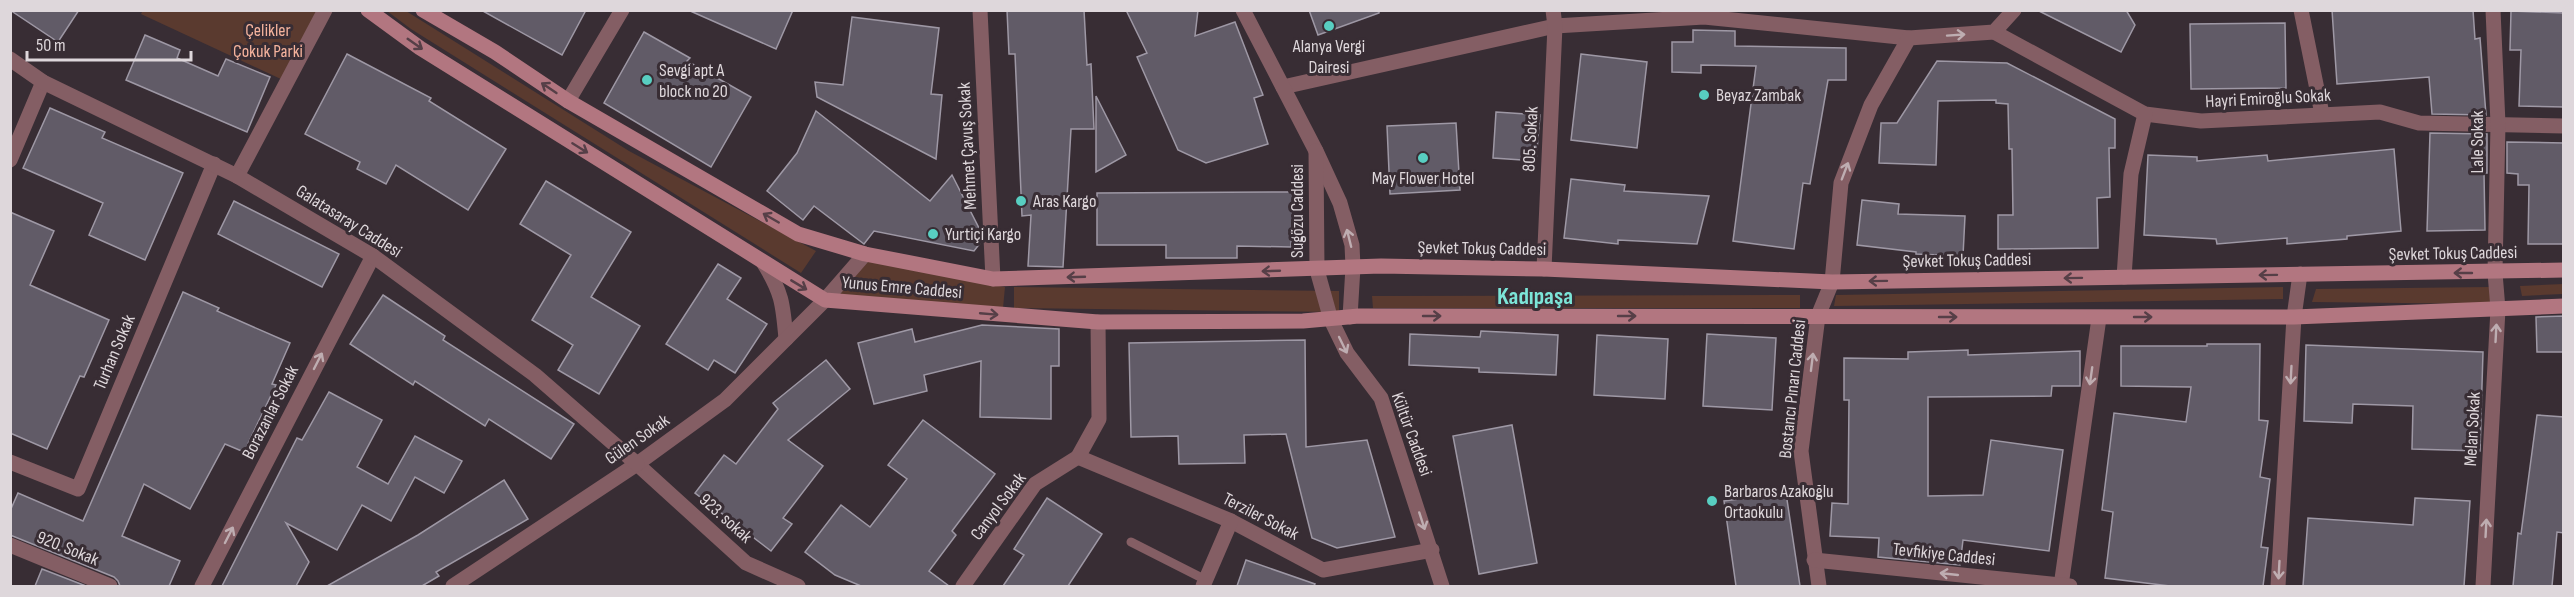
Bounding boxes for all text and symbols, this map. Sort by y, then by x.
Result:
marker: Alanya Vergi Dairesi [1322,19,1336,33]
park label: Çelikler Çokuk Parki [233,20,303,62]
scale bar [27,24,190,62]
one-way arrow [1946,29,1966,40]
text: 50 m [36,35,66,56]
place label: Alanya Vergi Dairesi [1292,36,1365,78]
one-way arrow [407,38,423,50]
place label: Sevgi apt A block no 20 [659,60,728,102]
marker: Sevgi apt A block no 20 [640,73,654,87]
one-way arrow [541,82,557,94]
street label: Mehmet Çavuş Sokak [954,82,981,210]
place label: Beyaz Zambak [1716,85,1801,106]
street label: Hayri Emiroğlu Sokak [2205,85,2331,112]
marker: Beyaz Zambak [1697,88,1711,102]
street label: 805. Sokak [1518,106,1543,172]
street label: Lale Sokak [2467,110,2488,173]
one-way arrow [571,142,588,154]
marker: May Flower Hotel [1416,151,1430,165]
one-way arrow [1841,163,1852,181]
street label: Sugözu Caddesi [1287,164,1308,258]
place label: May Flower Hotel [1372,168,1474,189]
street label: Galatasaray Caddesi [292,181,405,262]
place label: Aras Kargo [1032,191,1096,212]
marker: Aras Kargo [1014,194,1028,208]
one-way arrow [763,212,781,223]
place label: Yurtiçi Kargo [945,224,1021,245]
marker: Yurtiçi Kargo [926,227,940,241]
one-way arrow [1343,228,1355,247]
street label: Şevket Tokuş Caddesi [1417,237,1546,260]
street label: Şevket Tokuş Caddesi [2389,242,2518,265]
street label: Şevket Tokuş Caddesi [1903,249,2032,272]
one-way arrow [1261,266,1281,277]
one-way arrow [2454,267,2474,279]
one-way arrow [2259,269,2279,281]
one-way arrow [1066,271,1086,283]
street label: Yunus Emre Caddesi [841,272,963,303]
one-way arrow [2064,272,2084,284]
one-way arrow [1869,275,1889,287]
one-way arrow [790,279,807,291]
district label: Kadıpaşa [1497,282,1573,311]
one-way arrow [979,308,999,319]
one-way arrow [1421,310,1441,322]
one-way arrow [1616,310,1636,322]
street label: Turhan Sokak [89,311,140,393]
one-way arrow [1937,311,1957,322]
one-way arrow [2132,312,2152,323]
street label: Bostancı Pınarı Caddesi [1775,319,1810,460]
one-way arrow [2491,324,2502,344]
one-way arrow [1337,335,1349,353]
one-way arrow [313,353,325,371]
one-way arrow [1807,353,1818,372]
street label: Borazanlar Sokak [238,362,303,463]
one-way arrow [2085,365,2096,385]
one-way arrow [2285,365,2296,384]
street label: Kültür Caddesi [1387,390,1436,479]
street label: Melan Sokak [2460,391,2485,467]
street label: Gülen Sokak [601,410,674,469]
street label: Canyol Sokak [966,468,1031,544]
place label: Barbaros Azakoğlu Ortaokulu [1724,481,1834,523]
street label: Terziler Sokak [1219,488,1303,545]
street label: 923. sokak [695,489,757,548]
marker: Barbaros Azakoğlu Ortaokulu [1705,494,1719,508]
one-way arrow [1417,511,1428,530]
one-way arrow [2481,519,2492,539]
one-way arrow [224,526,235,544]
street label: 920. Sokak [34,527,102,570]
street label: Tevfikiye Caddesi [1892,539,1996,570]
one-way arrow [2273,559,2284,579]
one-way arrow [1940,568,1960,579]

